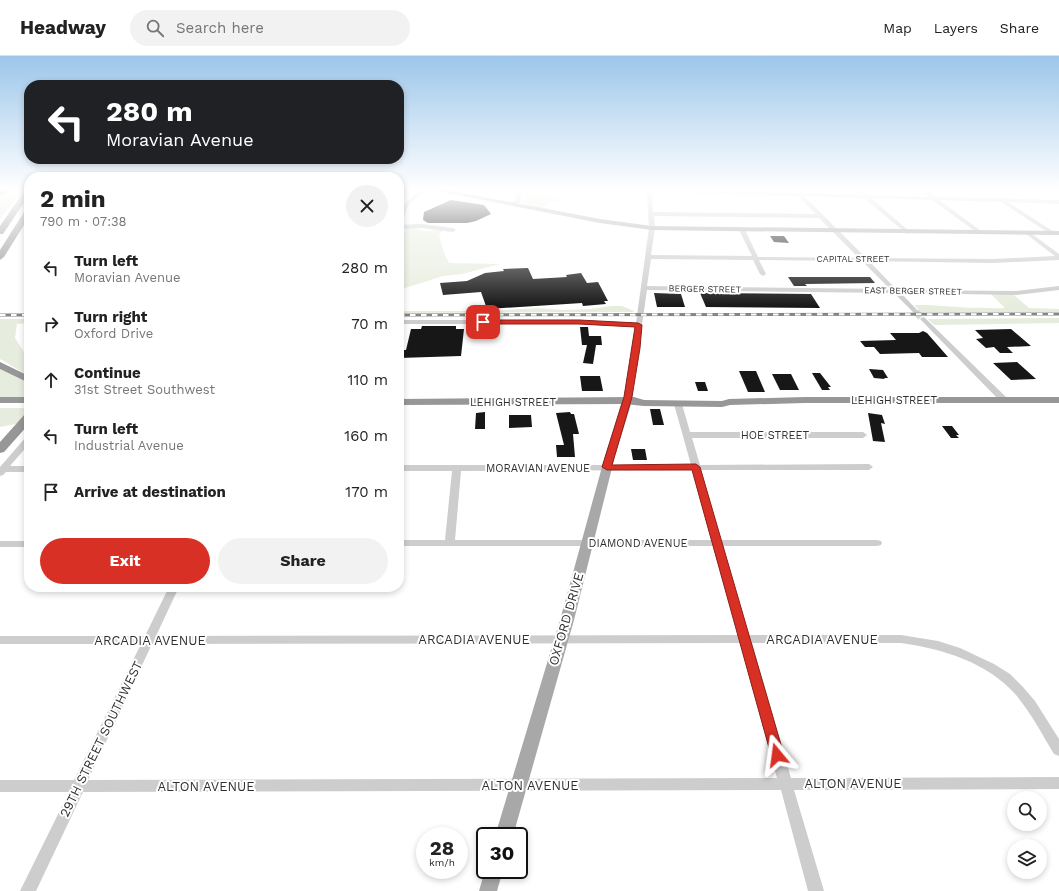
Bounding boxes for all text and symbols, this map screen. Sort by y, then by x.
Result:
search box [130,10,410,46]
text: Headway [20,16,106,39]
icon: search [144,17,166,39]
text: Search here [176,19,264,37]
text: Map [883,20,912,36]
text: Layers [934,20,978,36]
text: Share [1000,20,1039,36]
text: 280 m [106,95,193,128]
icon: left [40,96,92,148]
text: Moravian Avenue [106,129,254,150]
text: 2 min [40,185,106,213]
button: close [346,185,388,227]
text: 790 m · 07:38 [40,214,127,229]
text: Turn left [74,252,138,270]
street label: CAPITAL STREET [817,254,890,264]
icon: left [40,257,62,279]
text: 280 m [341,259,388,277]
text: Moravian Avenue [74,270,181,285]
street label: BERGER STREET [669,283,742,295]
street label: EAST BERGER STREET [864,285,963,297]
pin [466,305,500,339]
text: Turn right [74,308,147,326]
icon: arrive [472,311,494,333]
icon: right [40,313,62,335]
text: 70 m [351,315,388,333]
text: Oxford Drive [74,326,153,341]
text: Continue [74,364,141,382]
icon: ahead [40,369,62,391]
text: 110 m [348,371,388,389]
text: 31st Street Southwest [74,382,215,397]
street label: LEHIGH STREET [851,394,937,407]
street label: LEHIGH STREET [470,396,556,409]
text: Turn left [74,420,138,438]
icon: left [40,425,62,447]
text: 160 m [344,427,388,445]
street label: HOE STREET [741,429,810,442]
text: Industrial Avenue [74,438,184,453]
street label: MORAVIAN AVENUE [486,462,590,475]
icon: arrive [40,481,62,503]
text: Arrive at destination [74,483,226,501]
text: 170 m [345,483,388,501]
street label: DIAMOND AVENUE [588,537,688,550]
button: Exit [40,538,210,584]
button: Share [218,538,388,584]
street label: OXFORD DRIVE [546,571,586,667]
street label: ARCADIA AVENUE [418,632,530,647]
street label: ARCADIA AVENUE [766,632,878,647]
street label: ARCADIA AVENUE [94,633,206,648]
street label: 29TH STREET SOUTHWEST [57,659,145,819]
position arrow [756,734,798,776]
street label: ALTON AVENUE [805,776,901,791]
street label: ALTON AVENUE [482,778,578,793]
street label: ALTON AVENUE [158,779,254,794]
map controls [1007,791,1047,879]
button: search [1007,791,1047,831]
speed limit sign: 30 [476,827,528,879]
text: 28 [430,836,454,860]
button: layers [1007,839,1047,879]
text: km/h [429,857,455,868]

